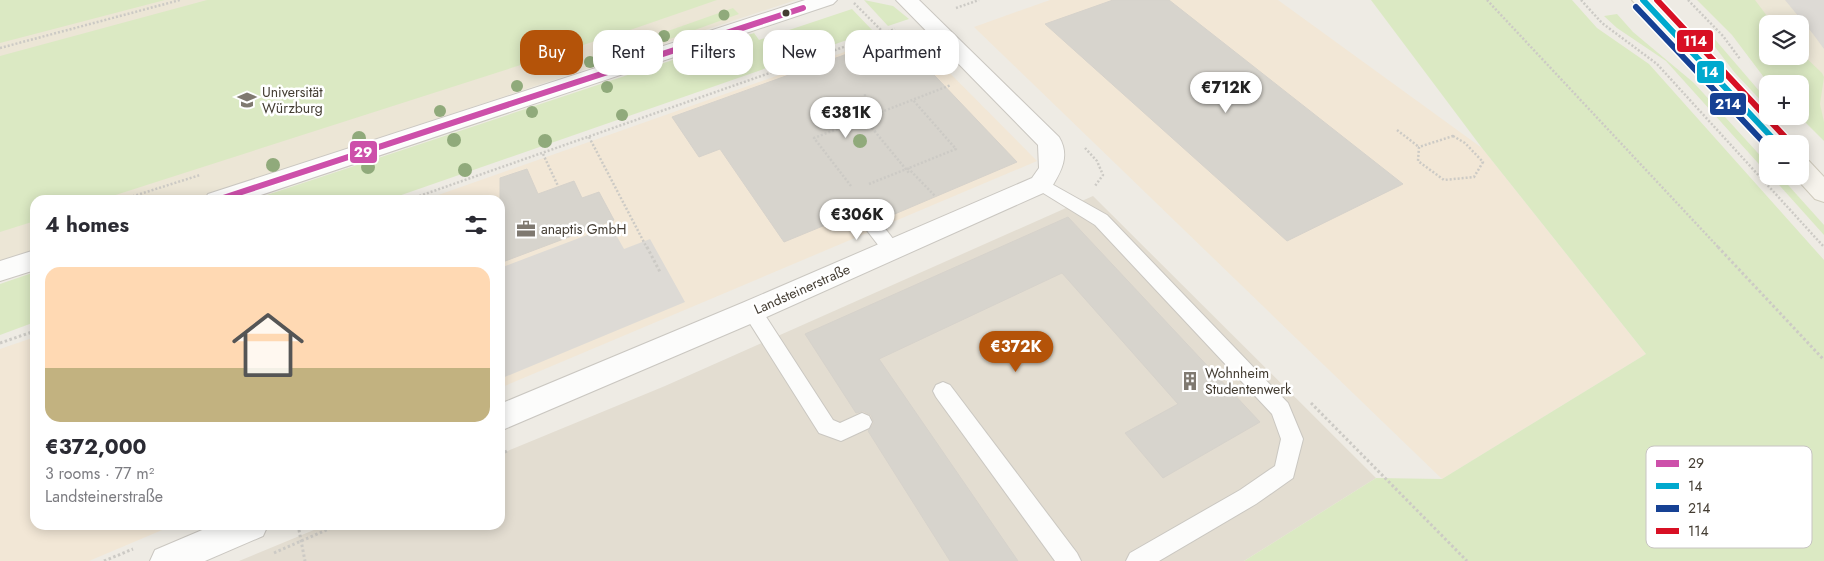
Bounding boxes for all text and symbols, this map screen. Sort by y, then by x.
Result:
unlabelled marker [781,8,791,18]
map controls [1759,15,1809,185]
button: layers [1759,15,1809,65]
line badge: 114 [1676,29,1714,53]
chip: Buy [520,30,583,75]
chip: Rent [593,30,663,75]
chip: Filters [673,30,753,75]
chip: New [763,30,835,75]
chip: Apartment [845,30,959,75]
text: 114 [1683,31,1707,51]
line badge: 14 [1696,60,1725,84]
text: 14 [1702,62,1719,82]
pin: €712K [1191,72,1261,114]
button: + [1759,75,1809,125]
text: €712K [1201,76,1251,99]
place label: Universität Würzburg [262,82,323,118]
school or university icon: Universität Würzburg [236,89,258,111]
line badge: 214 [1709,92,1747,116]
text: 214 [1715,94,1741,114]
pin: €381K [811,96,881,139]
text: €381K [821,101,871,124]
button: − [1759,135,1809,185]
line badge: 29 [349,140,378,164]
text: 29 [354,142,372,162]
pin: €306K [822,198,892,241]
text: €306K [831,203,883,226]
text: 4 homes [45,210,129,240]
icon: filters [462,211,490,239]
office icon: anaptis GmbH [515,218,537,240]
place label: anaptis GmbH [541,219,626,239]
street label: Landsteinerstraße [751,259,853,319]
icon: home [223,300,313,390]
pin: €372K [981,330,1051,373]
text: €372K [990,335,1042,358]
place label: Wohnheim Studentenwerk [1205,363,1292,399]
building icon: Wohnheim Studentenwerk [1179,370,1201,392]
text: €372,000 [45,432,146,462]
legend [1646,446,1812,548]
text: 29 [1688,453,1704,473]
text: 3 rooms · 77 m² [45,462,154,485]
text: 14 [1688,476,1702,496]
text: Landsteinerstraße [45,485,163,508]
text: 214 [1688,498,1710,518]
text: 114 [1688,521,1709,541]

